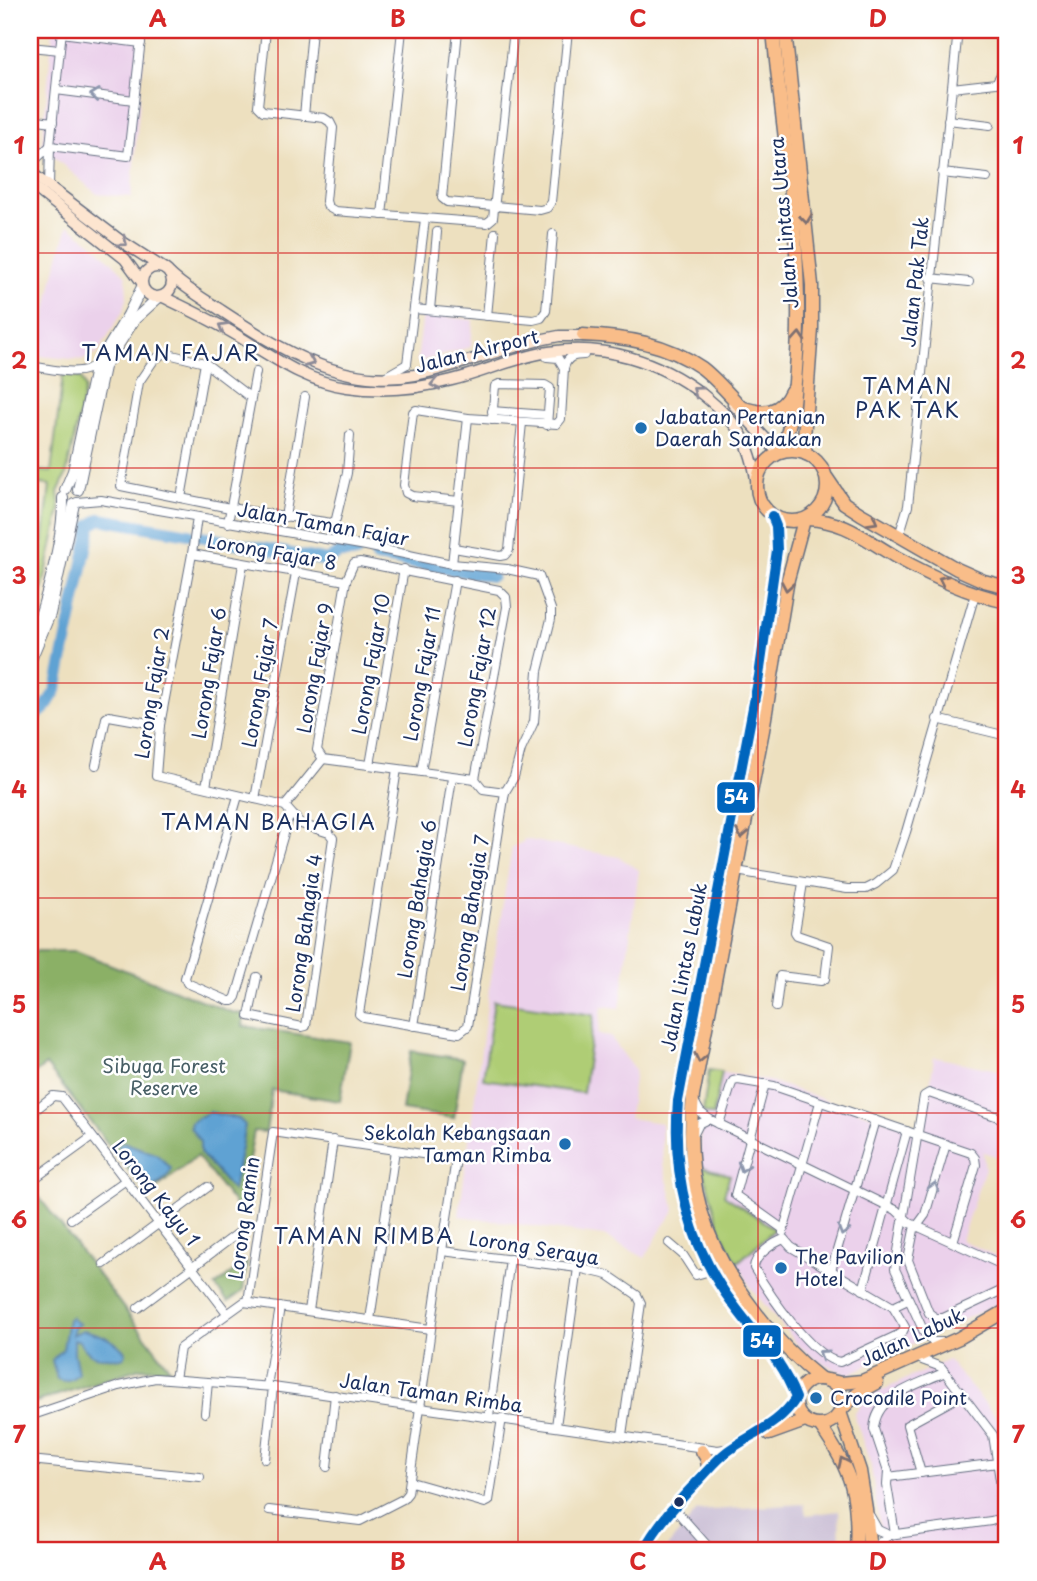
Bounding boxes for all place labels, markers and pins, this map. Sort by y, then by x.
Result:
place label: Jabatan Pertanian Daerah Sandakan [655,402,826,452]
marker: Jabatan Pertanian Daerah Sandakan [633,420,649,436]
place label: Sekolah Kebangsaan Taman Rimba [364,1118,551,1168]
marker: Sekolah Kebangsaan Taman Rimba [557,1136,573,1152]
place label: The Pavilion Hotel [795,1242,904,1292]
marker: The Pavilion Hotel [773,1260,789,1276]
place label: Crocodile Point [830,1383,967,1411]
marker: Crocodile Point [808,1390,824,1406]
unlabelled marker [672,1495,686,1509]

